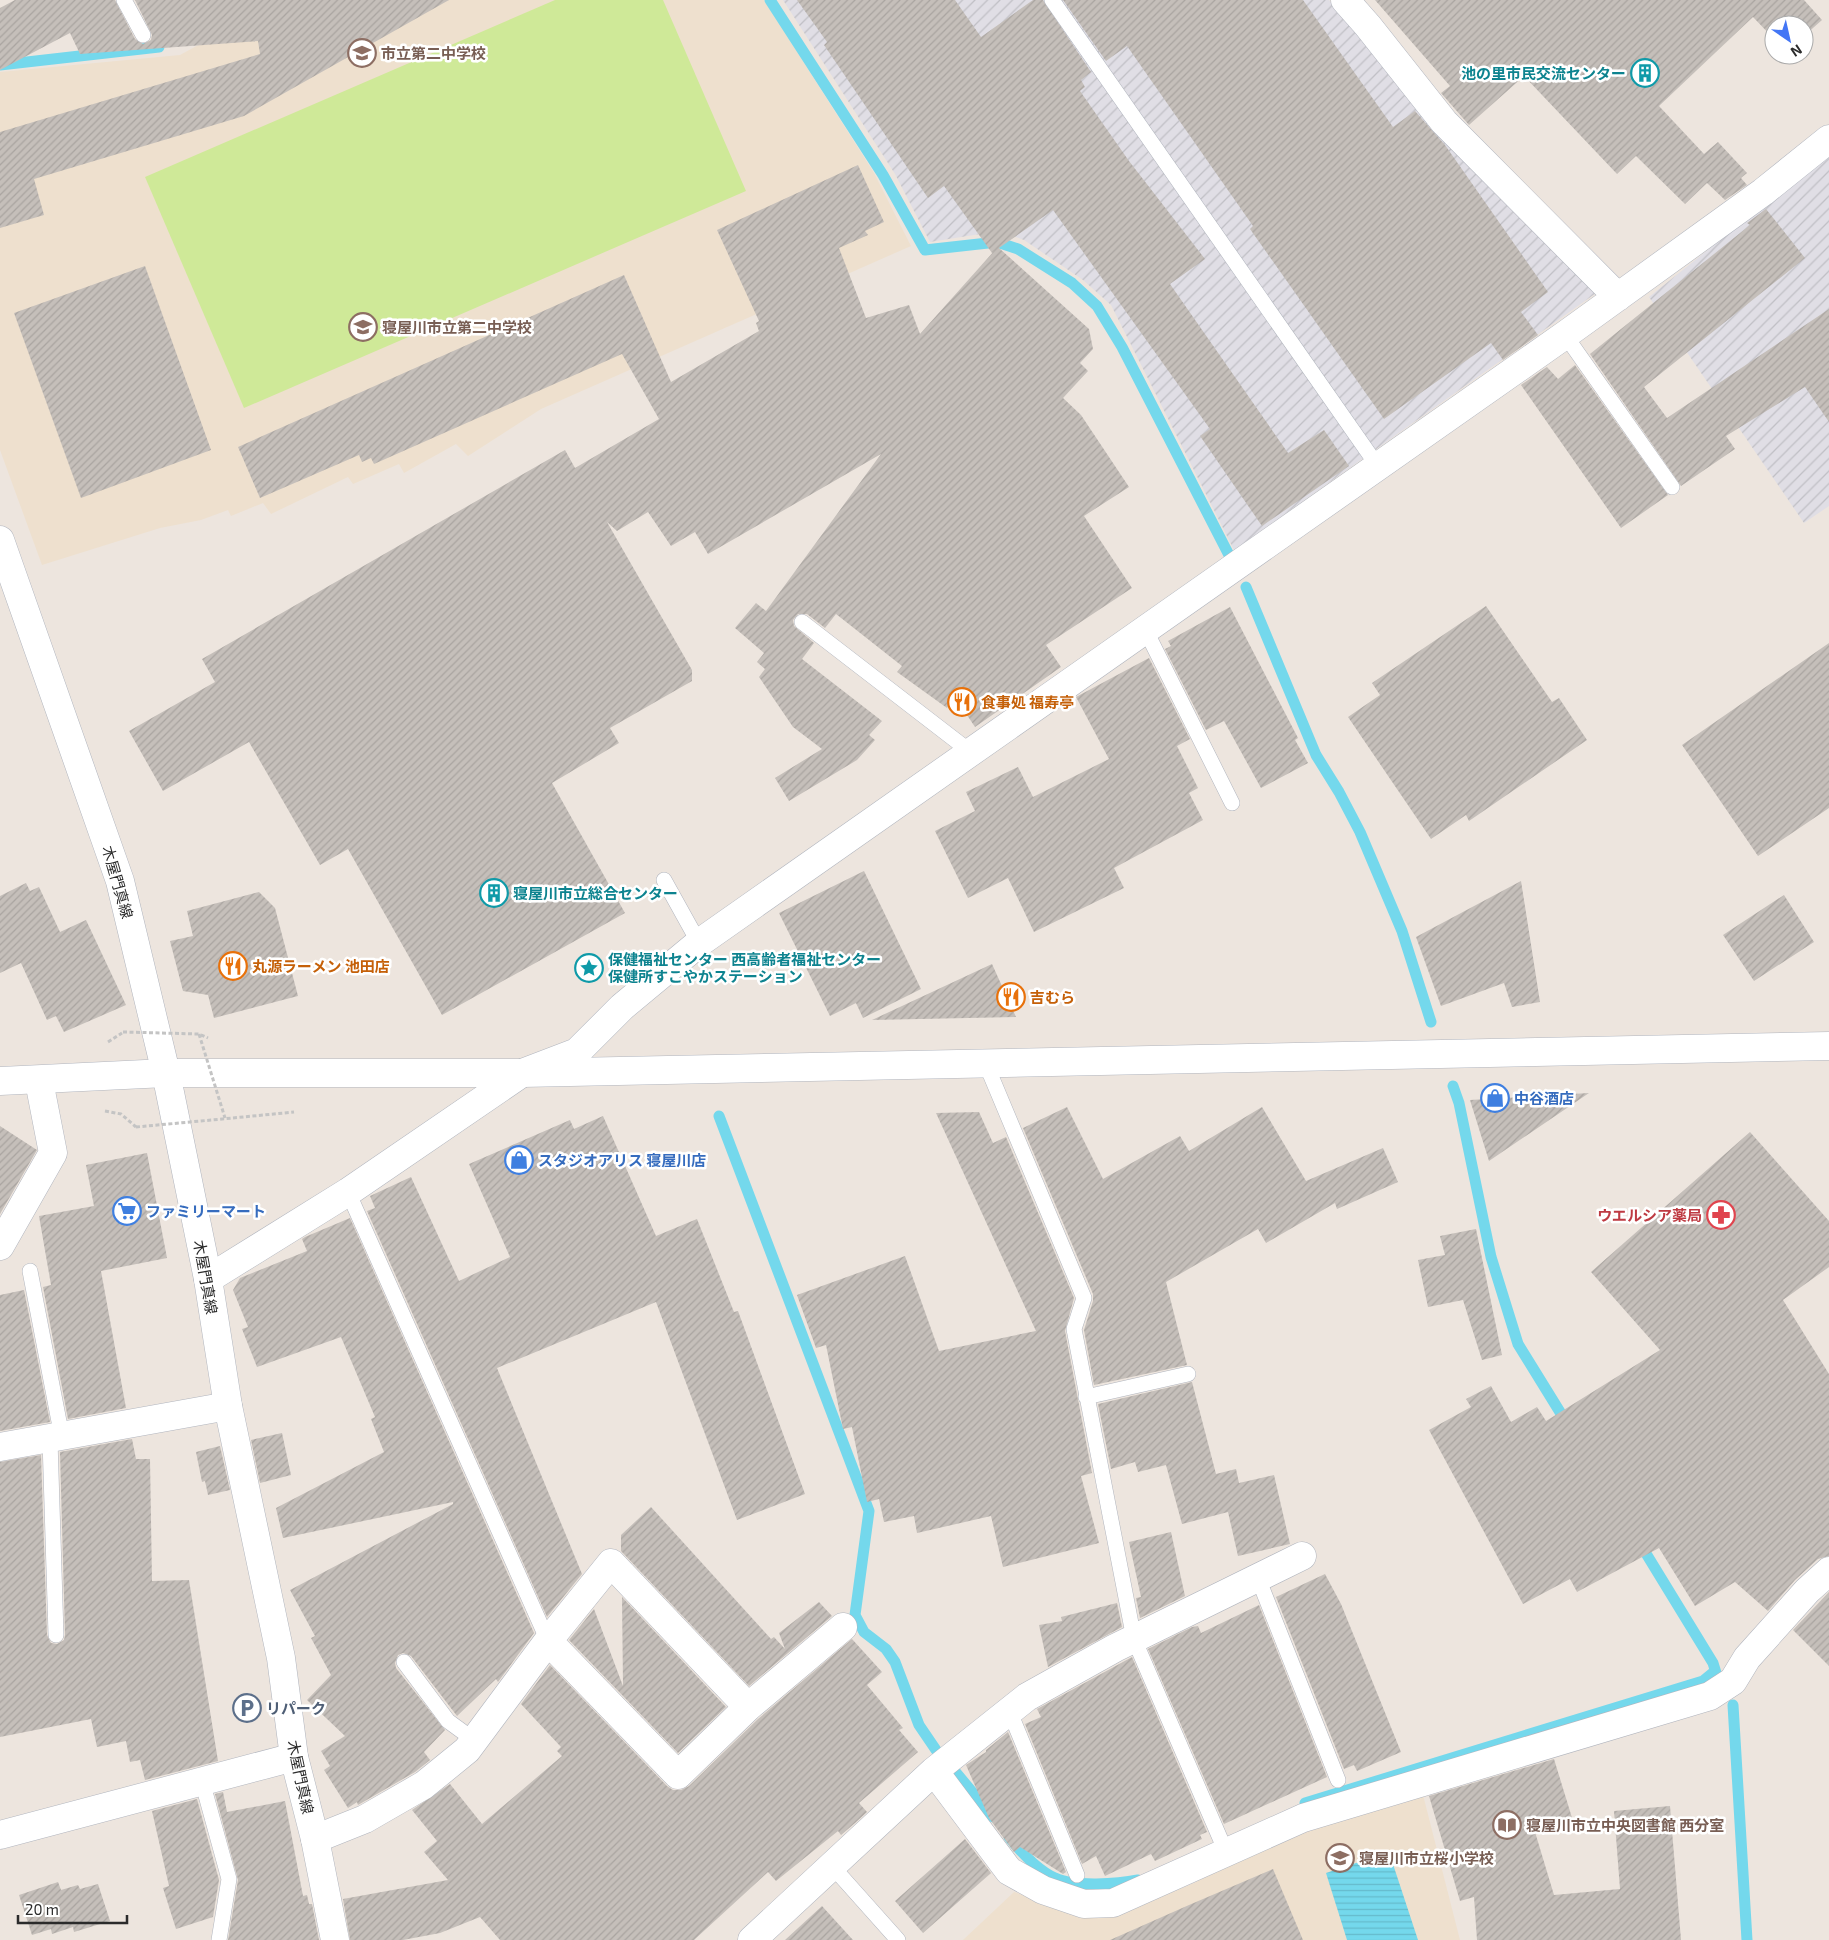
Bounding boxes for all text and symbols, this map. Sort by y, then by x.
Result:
north arrow [1764,15,1814,65]
school or university icon: 市立第二中学校 [347,38,377,68]
text: N [1788,41,1805,61]
place label: 市立第二中学校 [381,44,486,62]
building icon: 池の里市民交流センター [1630,58,1660,88]
place label: 池の里市民交流センター [1461,64,1626,82]
school or university icon: 寝屋川市立第二中学校 [348,312,378,342]
place label: 寝屋川市立第二中学校 [382,318,532,336]
restaurant icon: 食事処 福寿亭 [947,687,977,717]
place label: 食事処 福寿亭 [981,693,1074,711]
street label: 木屋門真線 [99,843,137,921]
building icon: 寝屋川市立総合センター [479,878,509,908]
place label: 寝屋川市立総合センター [513,884,678,902]
place label: 保健福祉センター 西高齢者福祉センター 保健所すこやかステーション [608,950,881,985]
restaurant icon: 丸源ラーメン 池田店 [218,951,248,981]
place icon: 保健福祉センター 西高齢者福祉センター 保健所すこやかステーション [574,953,604,983]
place label: 丸源ラーメン 池田店 [252,957,390,975]
restaurant icon: 吉むら [996,982,1026,1012]
place label: 吉むら [1030,988,1075,1006]
shop icon: 中谷酒店 [1480,1083,1510,1113]
place label: 中谷酒店 [1514,1089,1574,1107]
shop icon: スタジオアリス 寝屋川店 [504,1145,534,1175]
place label: スタジオアリス 寝屋川店 [538,1151,706,1169]
supermarket icon: ファミリーマート [112,1196,142,1226]
pharmacy icon: ウエルシア薬局 [1706,1200,1736,1230]
place label: ファミリーマート [146,1202,266,1220]
place label: ウエルシア薬局 [1597,1206,1702,1224]
street label: 木屋門真線 [191,1238,221,1316]
parking icon: リパーク [232,1693,262,1723]
place label: リパーク [266,1699,326,1717]
street label: 木屋門真線 [284,1738,318,1816]
library icon: 寝屋川市立中央図書館 西分室 [1492,1810,1522,1840]
place label: 寝屋川市立中央図書館 西分室 [1526,1816,1724,1834]
school or university icon: 寝屋川市立桜小学校 [1325,1843,1355,1873]
place label: 寝屋川市立桜小学校 [1359,1849,1494,1867]
scale bar [18,1892,126,1924]
text: 20 m [25,1900,59,1918]

